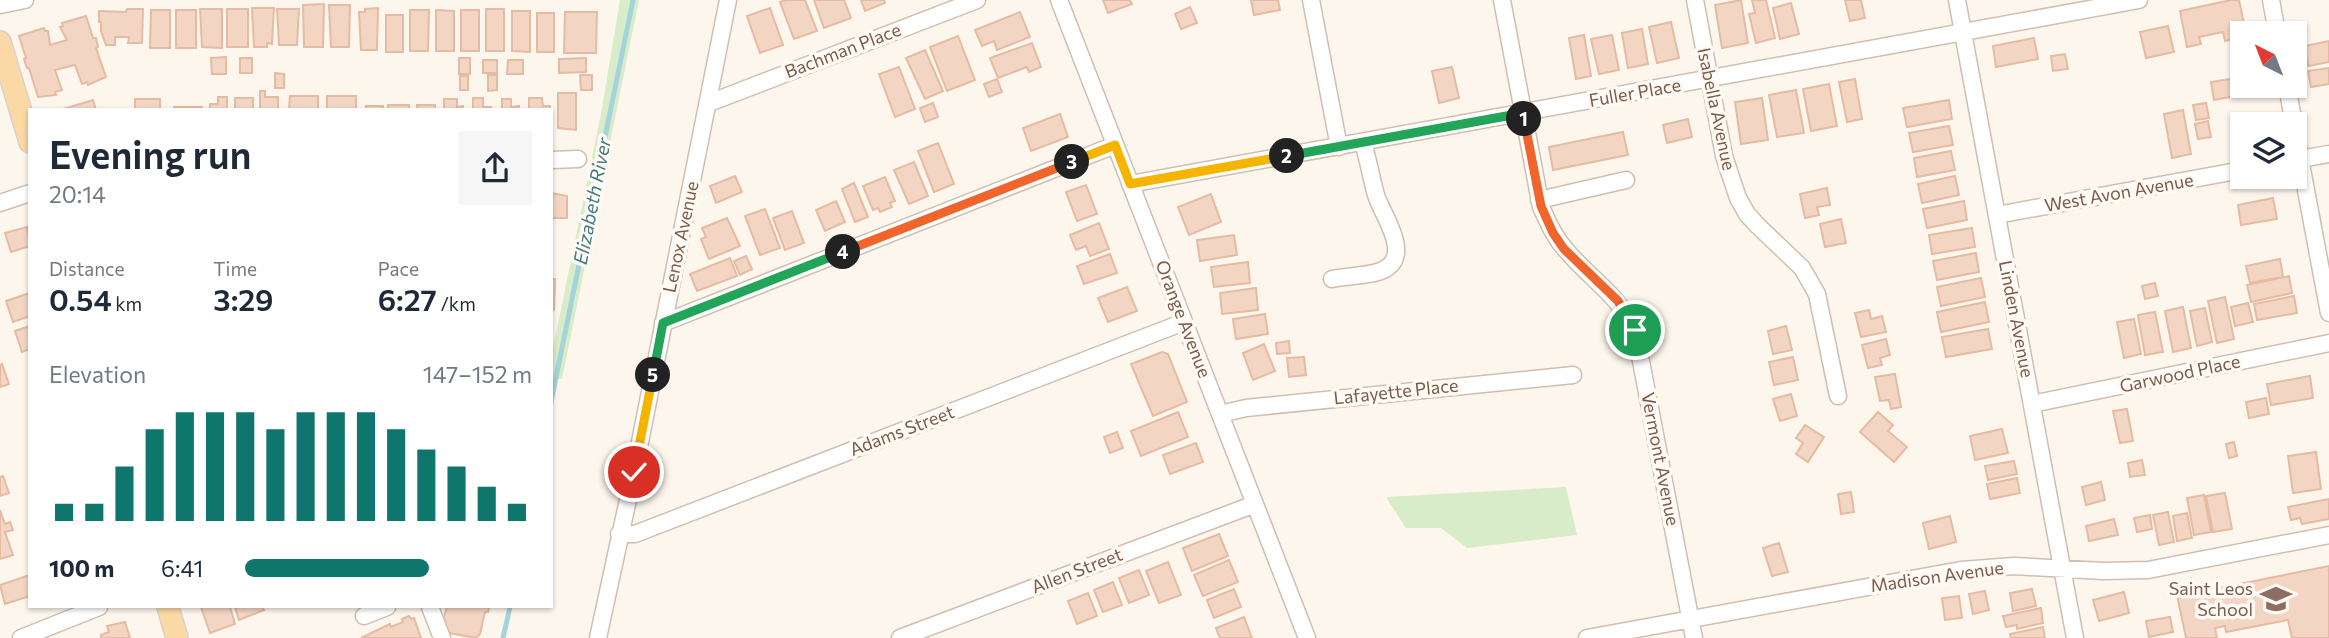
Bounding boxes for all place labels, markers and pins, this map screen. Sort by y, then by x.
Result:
pin: 1 [1506,102,1542,136]
pin: 2 [1270,138,1304,174]
pin: 3 [1054,144,1090,180]
pin: 4 [826,234,860,270]
pin [1605,300,1665,360]
pin: 5 [636,358,670,392]
pin [604,442,664,502]
place label: Saint Leos School [2169,577,2253,620]
school or university icon: Saint Leos School [2259,582,2293,616]

